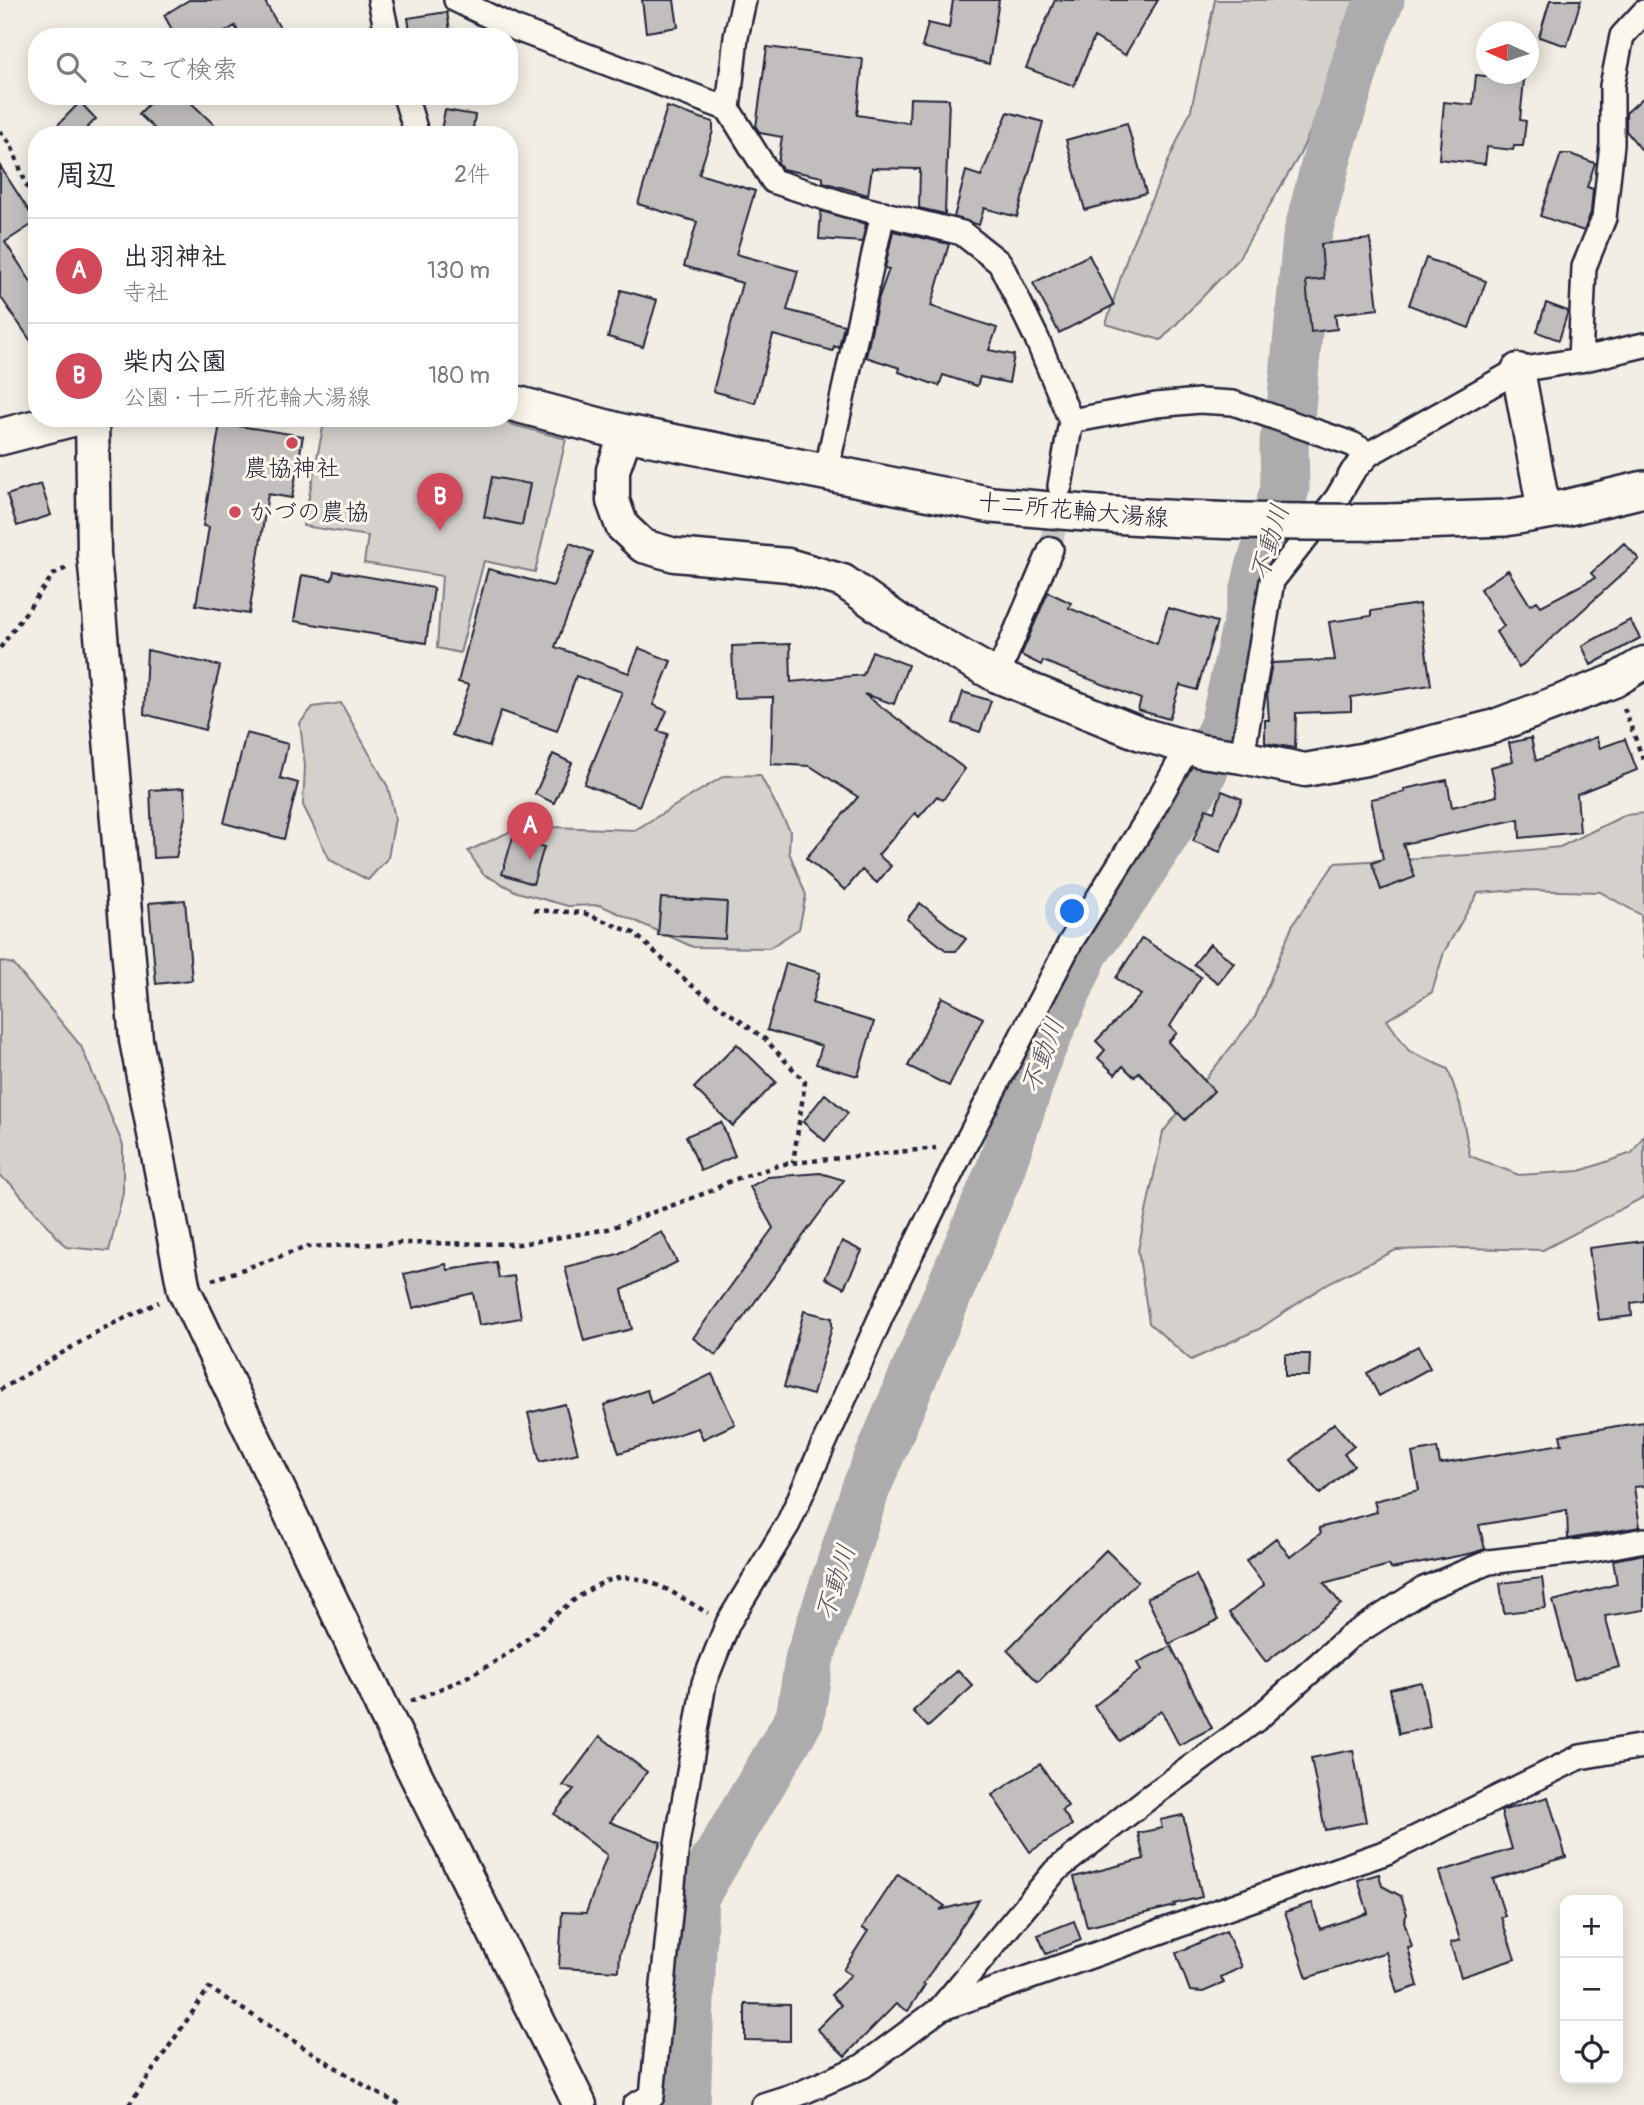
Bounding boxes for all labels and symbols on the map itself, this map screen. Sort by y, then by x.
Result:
north arrow [1476,21,1539,84]
marker: 農協神社 [284,435,300,451]
place label: 農協神社 [244,454,340,483]
pin: B [417,473,463,531]
street label: 十二所花輪大湯線 [976,488,1170,533]
place label: かづの農協 [249,498,369,527]
water label: 不動川 [1243,500,1297,584]
marker: かづの農協 [227,504,243,520]
pin: A [507,802,553,860]
your location [1055,894,1089,928]
water label: 不動川 [1014,1013,1072,1098]
water label: 不動川 [809,1540,863,1624]

